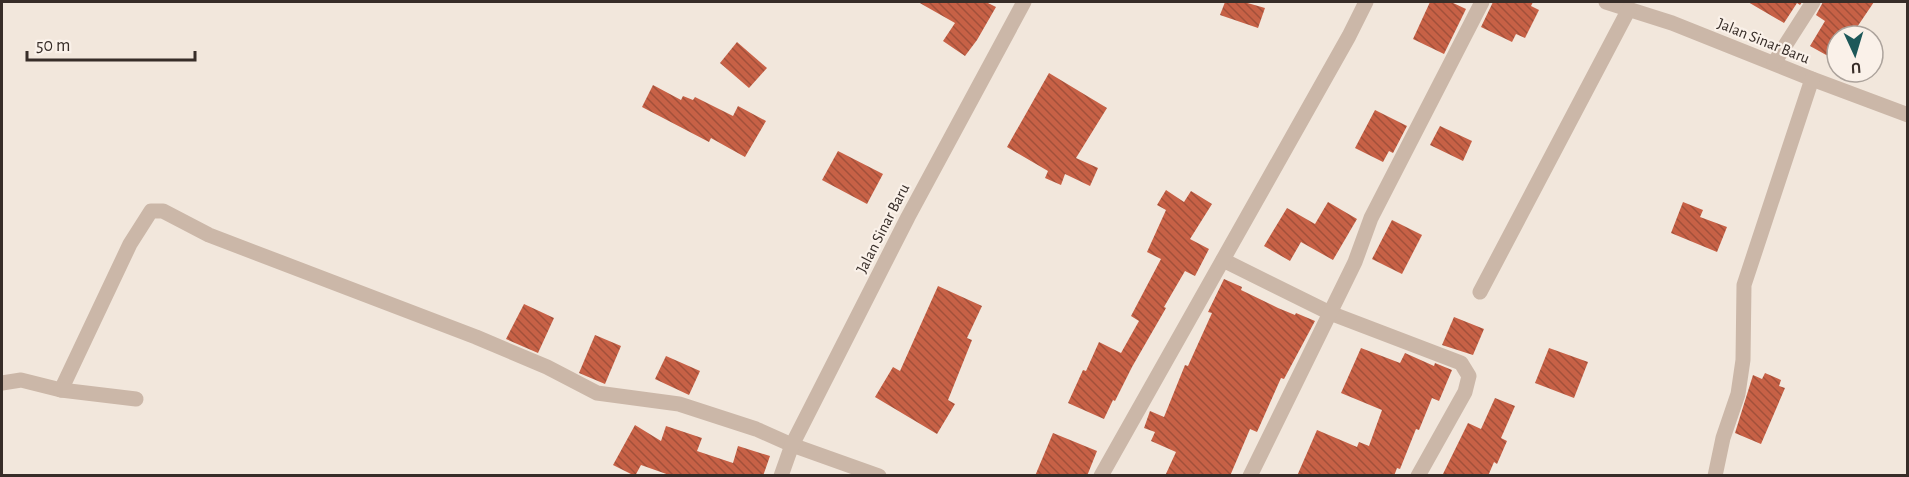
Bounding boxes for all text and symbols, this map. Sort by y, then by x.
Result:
street label: Jalan Sinar Baru [1715,15,1812,67]
scale bar [27,24,195,62]
north arrow [1825,24,1885,84]
text: 50 m [36,37,70,55]
text: U [1850,60,1862,76]
street label: Jalan Sinar Baru [854,181,912,276]

